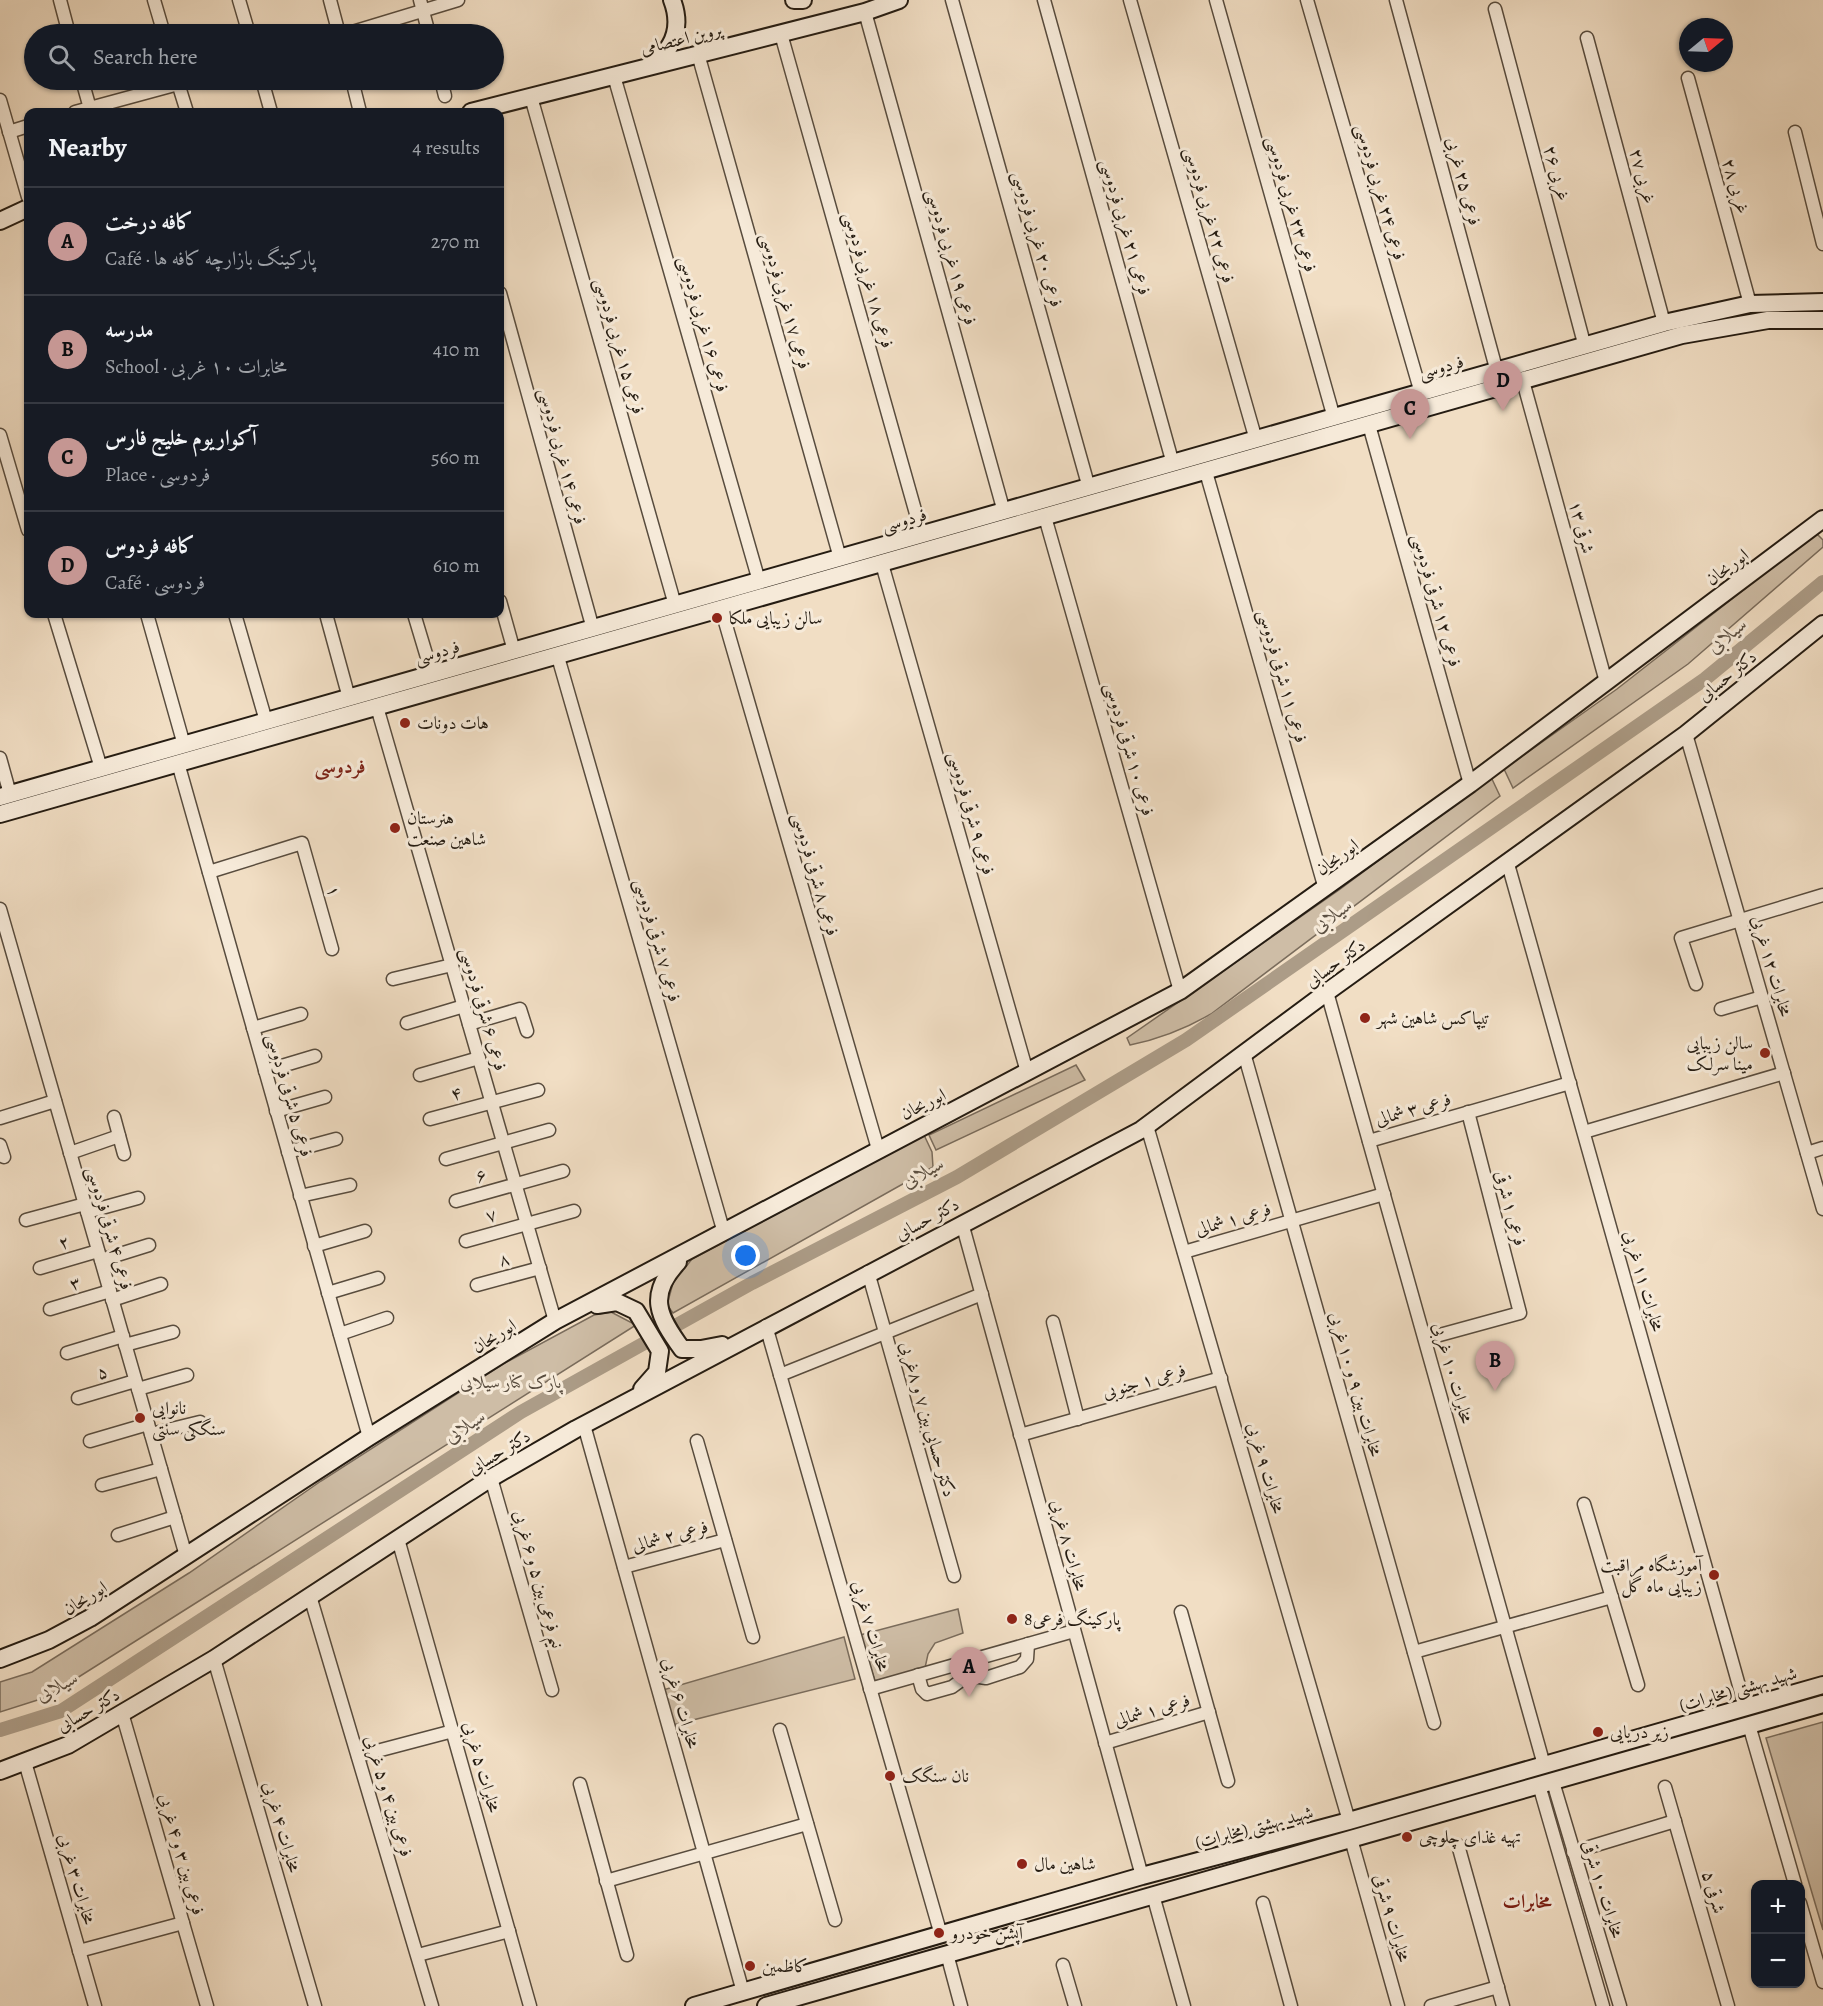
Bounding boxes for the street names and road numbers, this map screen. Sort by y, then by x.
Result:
street label: پروین اعتصامی [638,17,726,61]
street label: فرعی ۲۴ غربی فردوسی [1349,121,1412,263]
street label: فرعی ۲۳ غربی فردوسی [1260,133,1323,275]
street label: فرعی ۲۵ غربی [1440,134,1487,228]
street label: ۲۶ غربی [1537,143,1576,204]
street label: فرعی ۲۲ غربی فردوسی [1178,144,1241,286]
street label: ۲۷ غربی [1623,146,1662,207]
street label: فرعی ۲۱ غربی فردوسی [1094,156,1157,298]
street label: ۲۸ غربی [1716,156,1755,217]
street label: فرعی ۲۰ غربی فردوسی [1006,168,1069,310]
street label: فرعی ۱۹ غربی فردوسی [920,186,983,328]
street label: فرعی ۱۸ غربی فردوسی [837,209,900,351]
street label: فرعی ۱۷ غربی فردوسی [754,230,817,372]
street label: فرعی ۱۶ غربی فردوسی [672,253,735,395]
street label: فرعی ۱۵ غربی فردوسی [588,275,651,417]
street label: فردوسی [1416,349,1467,386]
street label: فرعی ۱۴ غربی فردوسی [532,385,593,527]
street label: ۱۳ شرقی [1563,498,1601,556]
street label: فردوسی [879,502,930,539]
street label: فرعی ۱۲ شرقی فردوسی [1406,531,1468,670]
street label: ابوریحان [1701,543,1754,591]
street label: فرعی ۱۱ شرقی فردوسی [1252,607,1314,746]
street label: فردوسی [412,634,463,671]
street label: دکتر حسابی [1693,645,1762,708]
street label: فرعی ۱۰ شرقی فردوسی [1099,680,1161,819]
street label: فرعی ۹ شرقی فردوسی [942,749,1001,878]
street label: فرعی ۸ شرقی فردوسی [786,810,845,939]
street label: ابوریحان [1310,833,1364,881]
street label: فرعی ۷ شرقی فردوسی [628,876,687,1005]
street label: ۱ [321,883,347,899]
street label: مخابرات ۱۲ غربی [1745,913,1798,1020]
street label: دکتر حسابی [1300,933,1371,994]
street label: فرعی ۶ شرقی فردوسی [454,945,513,1074]
street label: فرعی ۵ شرقی فردوسی [260,1031,319,1160]
street label: ۴ [448,1080,464,1106]
street label: ابوریحان [896,1082,950,1126]
street label: فرعی ۳ شمالی [1372,1087,1454,1131]
street label: ۶ [473,1162,489,1188]
street label: فرعی ۴ شرقی فردوسی [80,1164,139,1293]
street label: فرعی ۱ شرقی [1489,1167,1533,1249]
street label: دکتر حسابی [891,1192,964,1247]
street label: فرعی ۱ شمالی [1192,1197,1274,1241]
street label: ۷ [483,1202,499,1228]
street label: مخابرات ۱۱ غربی [1617,1228,1670,1335]
street label: ۲ [56,1229,72,1255]
street label: ۸ [496,1246,512,1272]
street label: ۳ [66,1270,84,1296]
street label: مخابرات بین ۹ و ۱۰ غربی [1323,1309,1388,1460]
street label: ابوریحان [467,1313,521,1359]
street label: مخابرات ۱۰ غربی [1426,1320,1479,1427]
street label: دکتر حسابی بین ۷ و ۸غربی [893,1338,962,1500]
street label: فرعی ۱ جنوبی [1100,1358,1189,1405]
street label: ۵ [93,1359,111,1385]
street label: مخابرات ۹ غربی [1241,1420,1290,1517]
street label: دکتر حسابی [463,1424,535,1481]
street label: مخابرات ۸ غربی [1044,1497,1093,1594]
street label: نیم فرعی بین ۵ و ۶ غربی [502,1507,570,1653]
street label: فرعی ۲ شمالی [629,1514,711,1558]
street label: ابوریحان [58,1575,112,1621]
street label: مخابرات ۷ غربی [846,1578,895,1675]
street label: مخابرات ۶ غربی [656,1655,705,1752]
street label: شهید بهشتی (مخابرات) [1676,1661,1800,1718]
street label: دکتر حسابی [52,1682,124,1739]
street label: فرعی ۱ شمالی [1111,1688,1193,1732]
street label: مخابرات ۵ غربی [457,1719,506,1816]
street label: فرعی بین ۴ و ۵ غربی [358,1732,419,1860]
street label: مخابرات ۴ غربی [257,1779,306,1876]
street label: فرعی بین ۳ و ۴ غربی [152,1790,211,1918]
street label: شهید بهشتی (مخابرات) [1192,1800,1316,1855]
street label: مخابرات ۳ غربی [52,1831,101,1928]
street label: مخابرات ۱۰ شرقی [1577,1837,1629,1941]
street label: شرقی ۵ [1697,1868,1731,1916]
street label: مخابرات ۹ شرقی [1368,1871,1416,1965]

